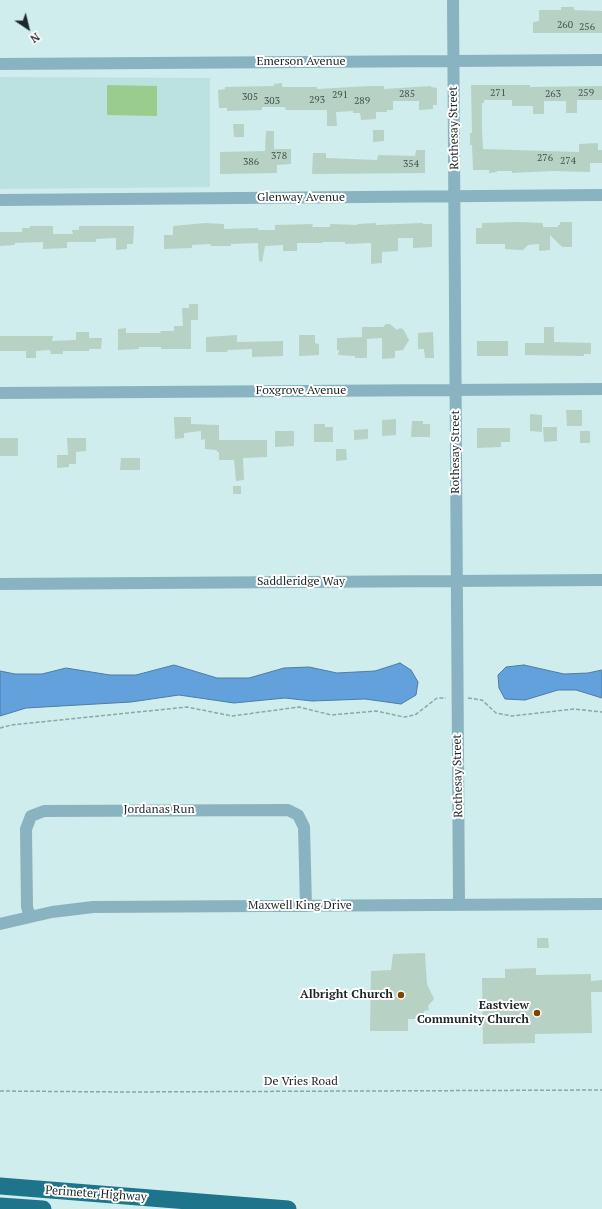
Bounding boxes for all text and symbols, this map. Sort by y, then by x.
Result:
north arrow [8,8,48,48]
house number: 260 [557,19,573,31]
house number: 256 [579,21,595,33]
text: N [27,30,42,46]
street label: Emerson Avenue [256,55,346,69]
street label: Rothesay Street [446,86,462,170]
house number: 271 [490,87,506,99]
house number: 259 [578,87,594,99]
house number: 285 [399,88,415,100]
house number: 263 [545,88,561,100]
house number: 291 [332,89,348,101]
house number: 305 [242,91,258,103]
house number: 293 [309,94,325,106]
house number: 303 [264,95,280,107]
house number: 289 [354,95,370,107]
house number: 378 [271,150,287,162]
house number: 276 [537,152,553,164]
house number: 274 [560,155,576,167]
house number: 386 [243,156,259,168]
house number: 354 [403,158,419,170]
street label: Glenway Avenue [257,191,345,205]
street label: Foxgrove Avenue [256,384,346,398]
street label: Rothesay Street [449,410,463,494]
street label: Saddleridge Way [257,575,345,589]
street label: Rothesay Street [450,734,466,818]
street label: Jordanas Run [123,803,195,817]
street label: Maxwell King Drive [248,899,352,913]
place label: Albright Church [300,988,393,1002]
marker: Albright Church [396,990,406,1000]
place label: Eastview Community Church [417,999,529,1027]
marker: Eastview Community Church [532,1008,542,1018]
street label: De Vries Road [264,1075,338,1089]
street label: Perimeter Highway [45,1183,147,1205]

